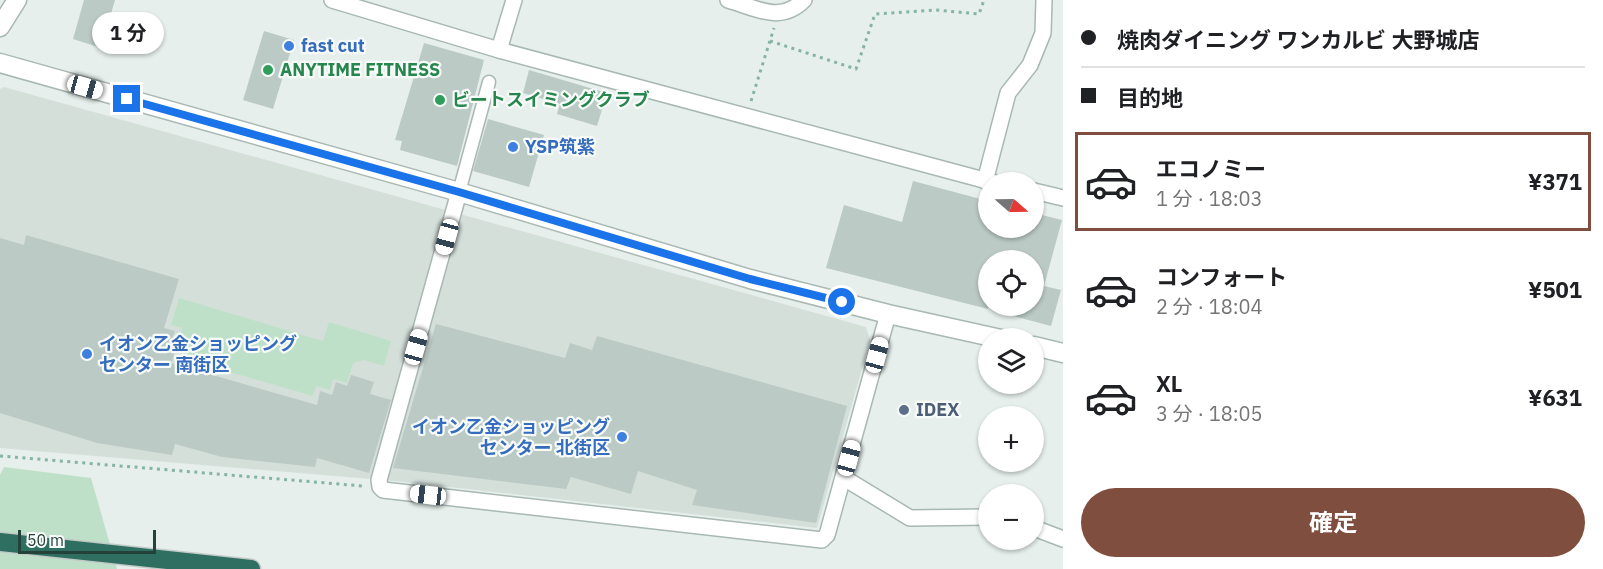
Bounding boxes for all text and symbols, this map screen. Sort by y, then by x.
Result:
callout: 1 分 [91,12,163,54]
text: 1 分 [110,19,146,46]
text: 焼肉ダイニング ワンカルビ 大野城店 [1117,25,1479,54]
place label: fast cut [301,34,365,57]
marker: fast cut [282,39,296,53]
place label: ANYTIME FITNESS [280,58,440,81]
marker: ANYTIME FITNESS [261,63,275,77]
car [65,73,105,101]
text: 目的地 [1117,83,1183,112]
route end [113,85,140,112]
place label: ビートスイミングクラブ [452,88,650,111]
marker: ビートスイミングクラブ [433,93,447,107]
place label: YSP筑紫 [525,135,595,158]
marker: YSP筑紫 [506,140,520,154]
text: エコノミー [1156,154,1266,183]
icon: car [1084,155,1138,209]
text: ¥371 [1528,167,1582,196]
north arrow [978,172,1044,238]
map controls [978,172,1044,550]
text: 1 分 · 18:03 [1156,185,1263,212]
car [434,217,460,257]
button: locate [978,250,1044,316]
text: コンフォート [1156,262,1287,291]
icon: car [1084,263,1138,317]
text: ¥501 [1528,275,1582,304]
route start [828,288,855,315]
text: 2 分 · 18:04 [1156,293,1263,320]
car [402,327,430,367]
button: layers [978,328,1044,394]
place label: イオン乙金ショッピング センター 南街区 [99,332,297,376]
car [864,335,890,375]
marker: イオン乙金ショッピング センター 南街区 [80,347,94,361]
text: XL [1156,369,1182,398]
icon: car [1084,371,1138,425]
text: ¥631 [1528,383,1582,412]
place label: IDEX [916,398,959,421]
text: 3 分 · 18:05 [1156,400,1263,427]
marker: IDEX [897,403,911,417]
button: + [978,406,1044,472]
place label: イオン乙金ショッピング センター 北街区 [412,415,610,459]
marker: イオン乙金ショッピング センター 北街区 [615,430,629,444]
car [836,438,862,478]
car [409,484,447,506]
button: − [978,484,1044,550]
button: 確定 [1081,488,1585,557]
scale bar [18,527,156,554]
text: 50 m [27,530,64,550]

